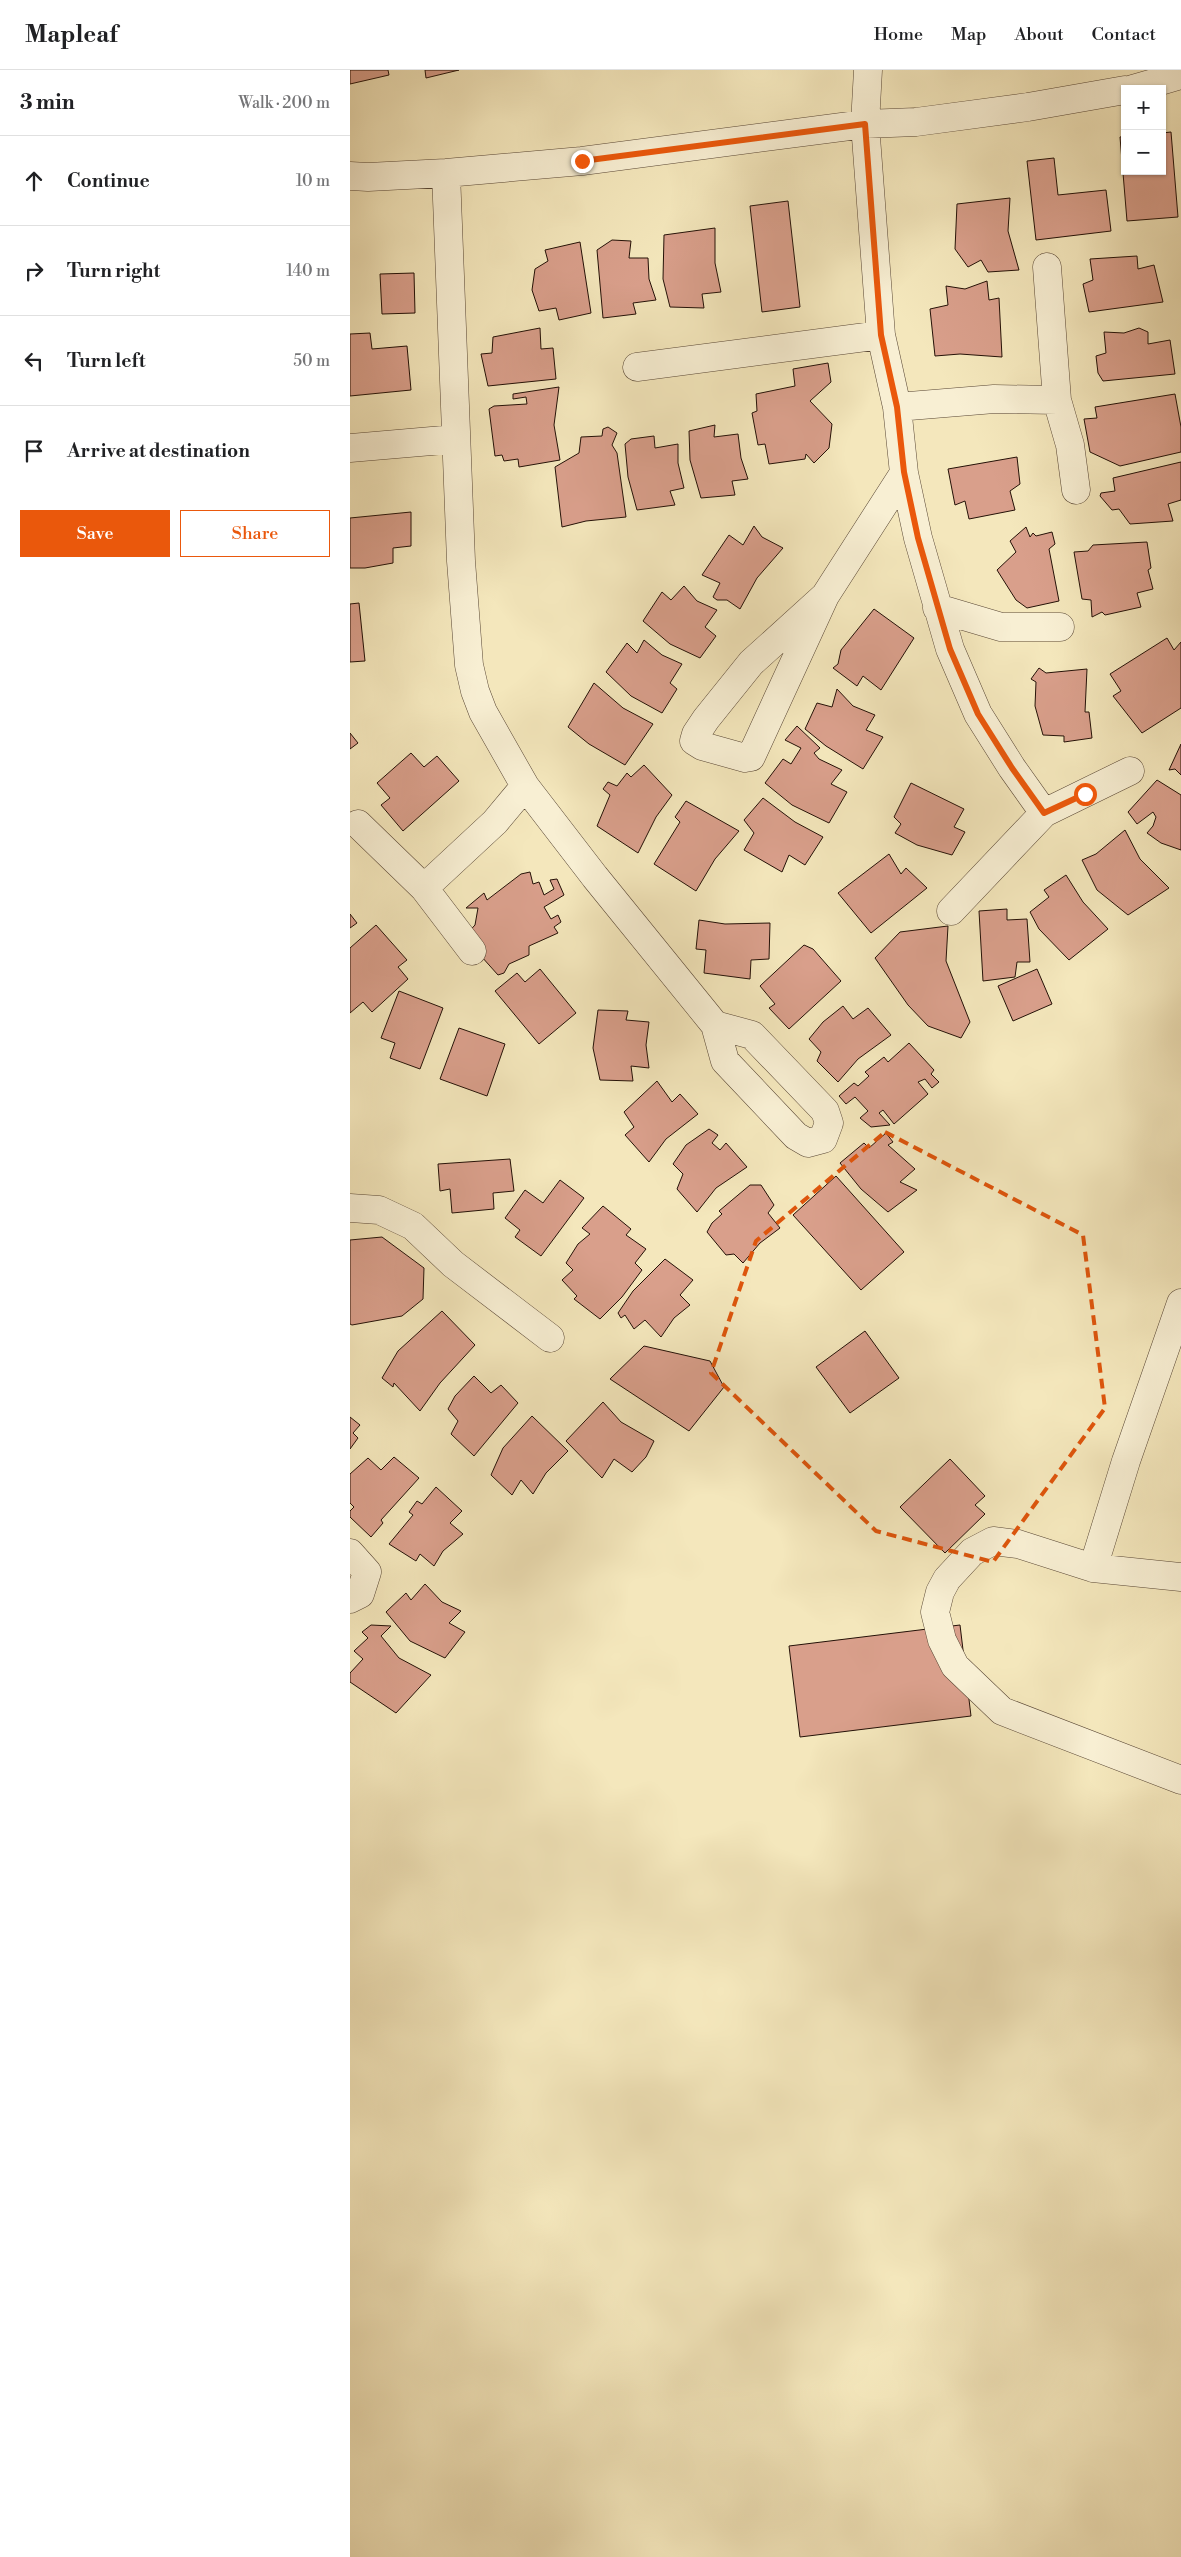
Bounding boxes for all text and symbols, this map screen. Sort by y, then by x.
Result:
text: Mapleaf [25,20,118,50]
text: Home [874,23,923,46]
text: Map [951,23,987,46]
text: About [1015,23,1064,46]
text: Contact [1092,23,1156,46]
map controls [1121,85,1166,175]
button: + [1121,85,1166,130]
text: 3 min [20,90,75,116]
text: Walk · 200 m [238,93,330,113]
button: − [1121,130,1166,175]
route end [571,150,594,173]
icon: ahead [20,167,48,195]
text: Continue [67,169,150,193]
text: 10 m [296,171,330,191]
icon: right [20,257,48,285]
text: Turn right [67,259,160,283]
text: 140 m [286,261,330,281]
icon: left [20,347,48,375]
text: Turn left [67,349,146,373]
text: 50 m [293,351,330,371]
icon: arrive [20,437,48,465]
text: Arrive at destination [67,439,250,463]
button: Save [20,510,170,557]
button: Share [180,510,330,557]
route start [1074,783,1097,806]

